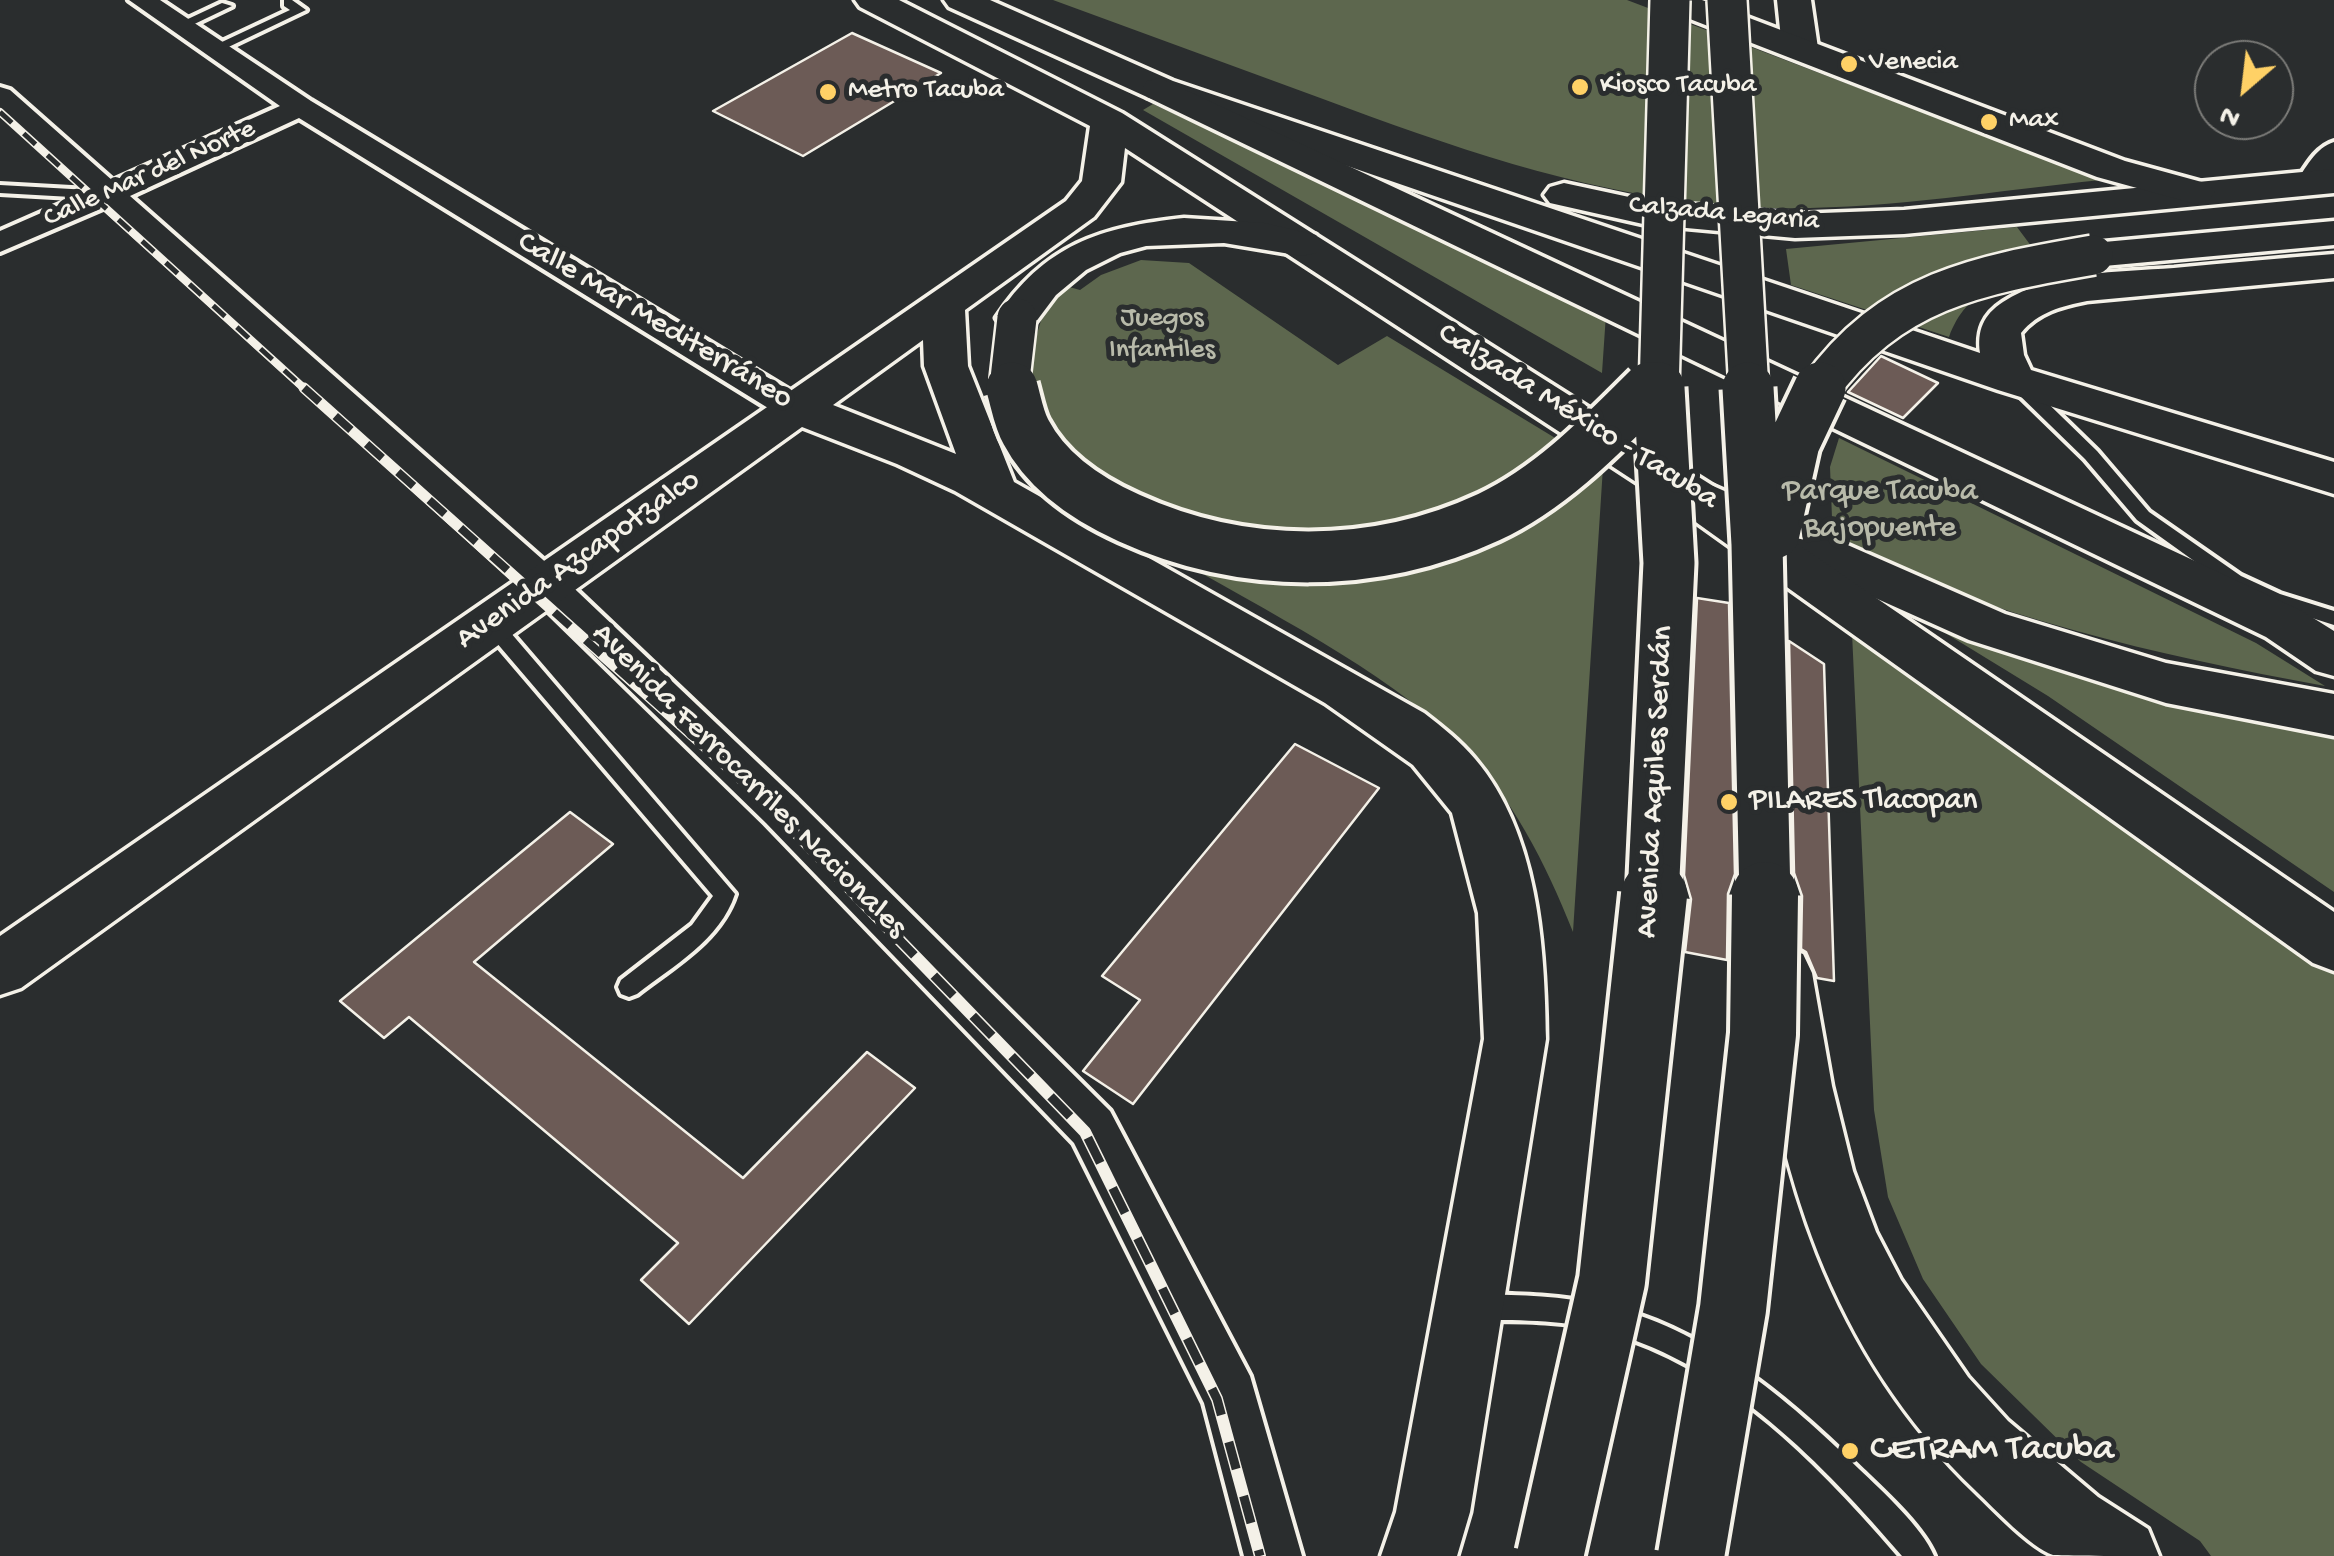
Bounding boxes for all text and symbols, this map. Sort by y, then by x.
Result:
north arrow [2194,40,2294,140]
place label: Venecia [1869,47,1958,81]
marker: Venecia [1838,53,1860,75]
place label: Kiosco Tacuba [1600,70,1756,104]
place label: Metro Tacuba [848,75,1004,109]
marker: Kiosco Tacuba [1569,76,1591,98]
marker: Metro Tacuba [817,81,839,103]
text: N [2215,96,2246,134]
place label: Max [2009,105,2059,139]
marker: Max [1978,111,2000,133]
street label: Calle Mar del Norte [39,113,261,237]
street label: Calzada Legaria [1627,190,1821,240]
street label: Calle Mar Mediterráneo [509,224,799,420]
park label: Juegos Infantiles [1109,303,1215,369]
street label: Calzada México - Tacuba [1429,316,1725,520]
street label: Avenida Azcapotzalco [450,462,708,660]
park label: Parque Tacuba Bajopuente [1782,474,1978,549]
street label: Avenida Ferrocarriles Nacionales [582,616,914,948]
street label: Avenida Aquiles Serdán [1630,625,1684,939]
place label: PILARES Tlacopan [1749,783,1977,821]
marker: PILARES Tlacopan [1718,791,1740,813]
place label: CETRAM Tacuba [1870,1428,2114,1474]
marker: CETRAM Tacuba [1839,1440,1861,1462]

